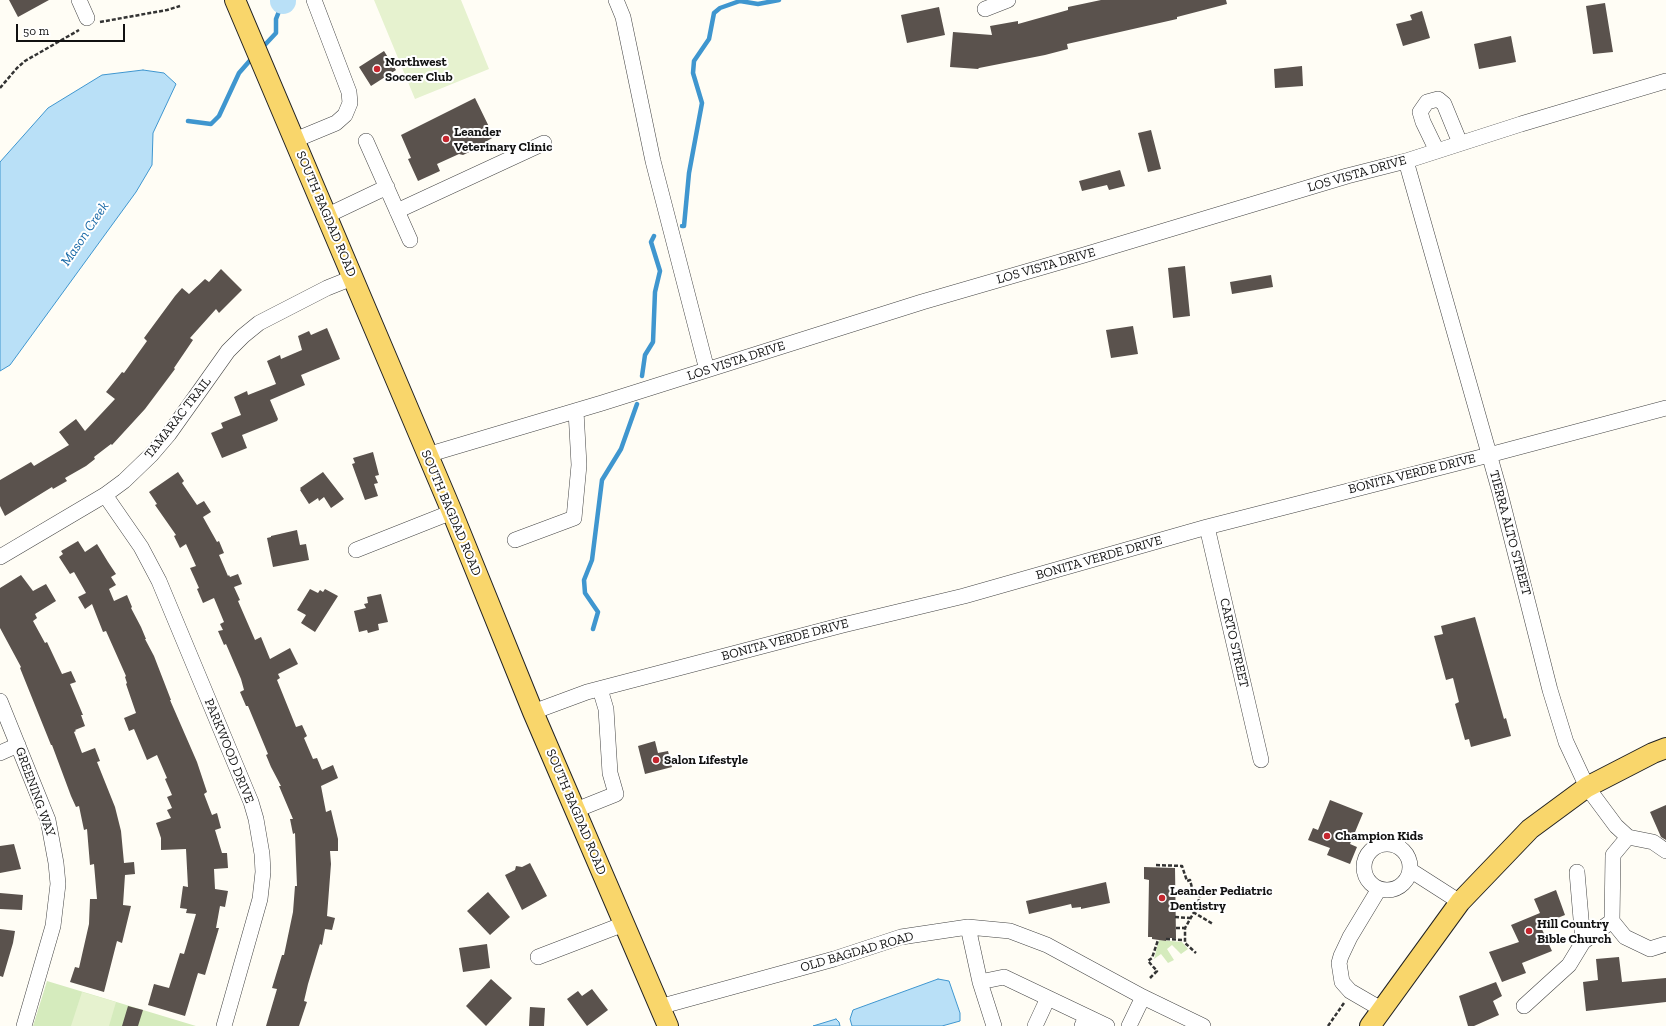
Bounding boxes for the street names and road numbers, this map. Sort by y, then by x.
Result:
street label: SOUTH BAGDAD ROAD [292,149,360,279]
street label: LOS VISTA DRIVE [1306,152,1408,196]
street label: LOS VISTA DRIVE [995,244,1097,288]
street label: LOS VISTA DRIVE [685,338,787,384]
street label: TAMARAC TRAIL [141,374,215,462]
street label: SOUTH BAGDAD ROAD [417,448,485,578]
street label: BONITA VERDE DRIVE [1347,451,1477,497]
street label: TIERRA ALTO STREET [1486,469,1534,597]
street label: BONITA VERDE DRIVE [1034,532,1164,584]
street label: CARTO STREET [1216,597,1252,689]
street label: BONITA VERDE DRIVE [720,616,850,664]
street label: PARKWOOD DRIVE [201,696,257,806]
street label: GREENING WAY [12,745,58,839]
street label: SOUTH BAGDAD ROAD [542,747,610,877]
street label: OLD BAGDAD ROAD [799,928,915,976]

